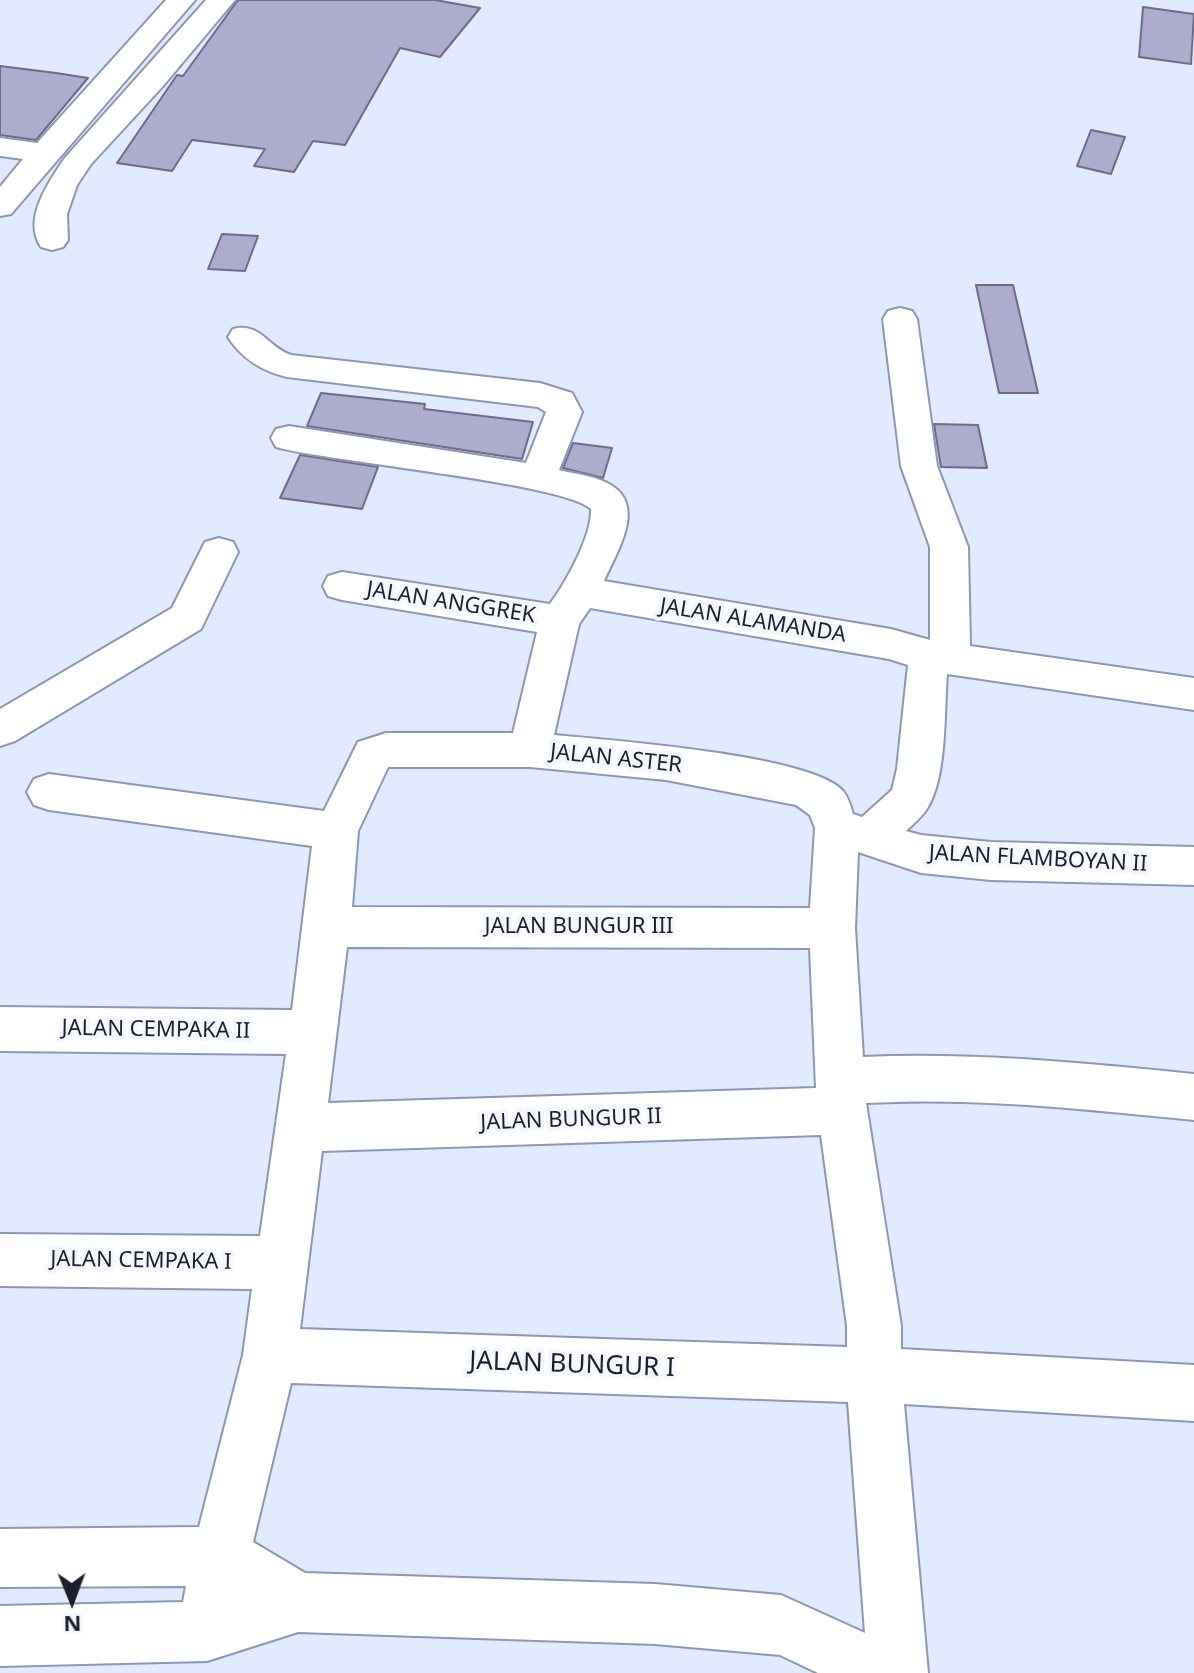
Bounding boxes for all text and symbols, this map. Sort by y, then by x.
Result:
street label: JALAN ANGGREK [365,577,537,629]
street label: JALAN ALAMANDA [658,593,848,649]
street label: JALAN ASTER [549,739,683,779]
street label: JALAN FLAMBOYAN II [928,840,1148,878]
street label: JALAN BUNGUR III [484,914,674,940]
street label: JALAN CEMPAKA II [61,1015,251,1045]
street label: JALAN BUNGUR II [480,1104,662,1136]
street label: JALAN CEMPAKA I [50,1246,232,1276]
street label: JALAN BUNGUR I [469,1346,675,1384]
north arrow [32,1561,112,1641]
text: N [63,1610,82,1640]

